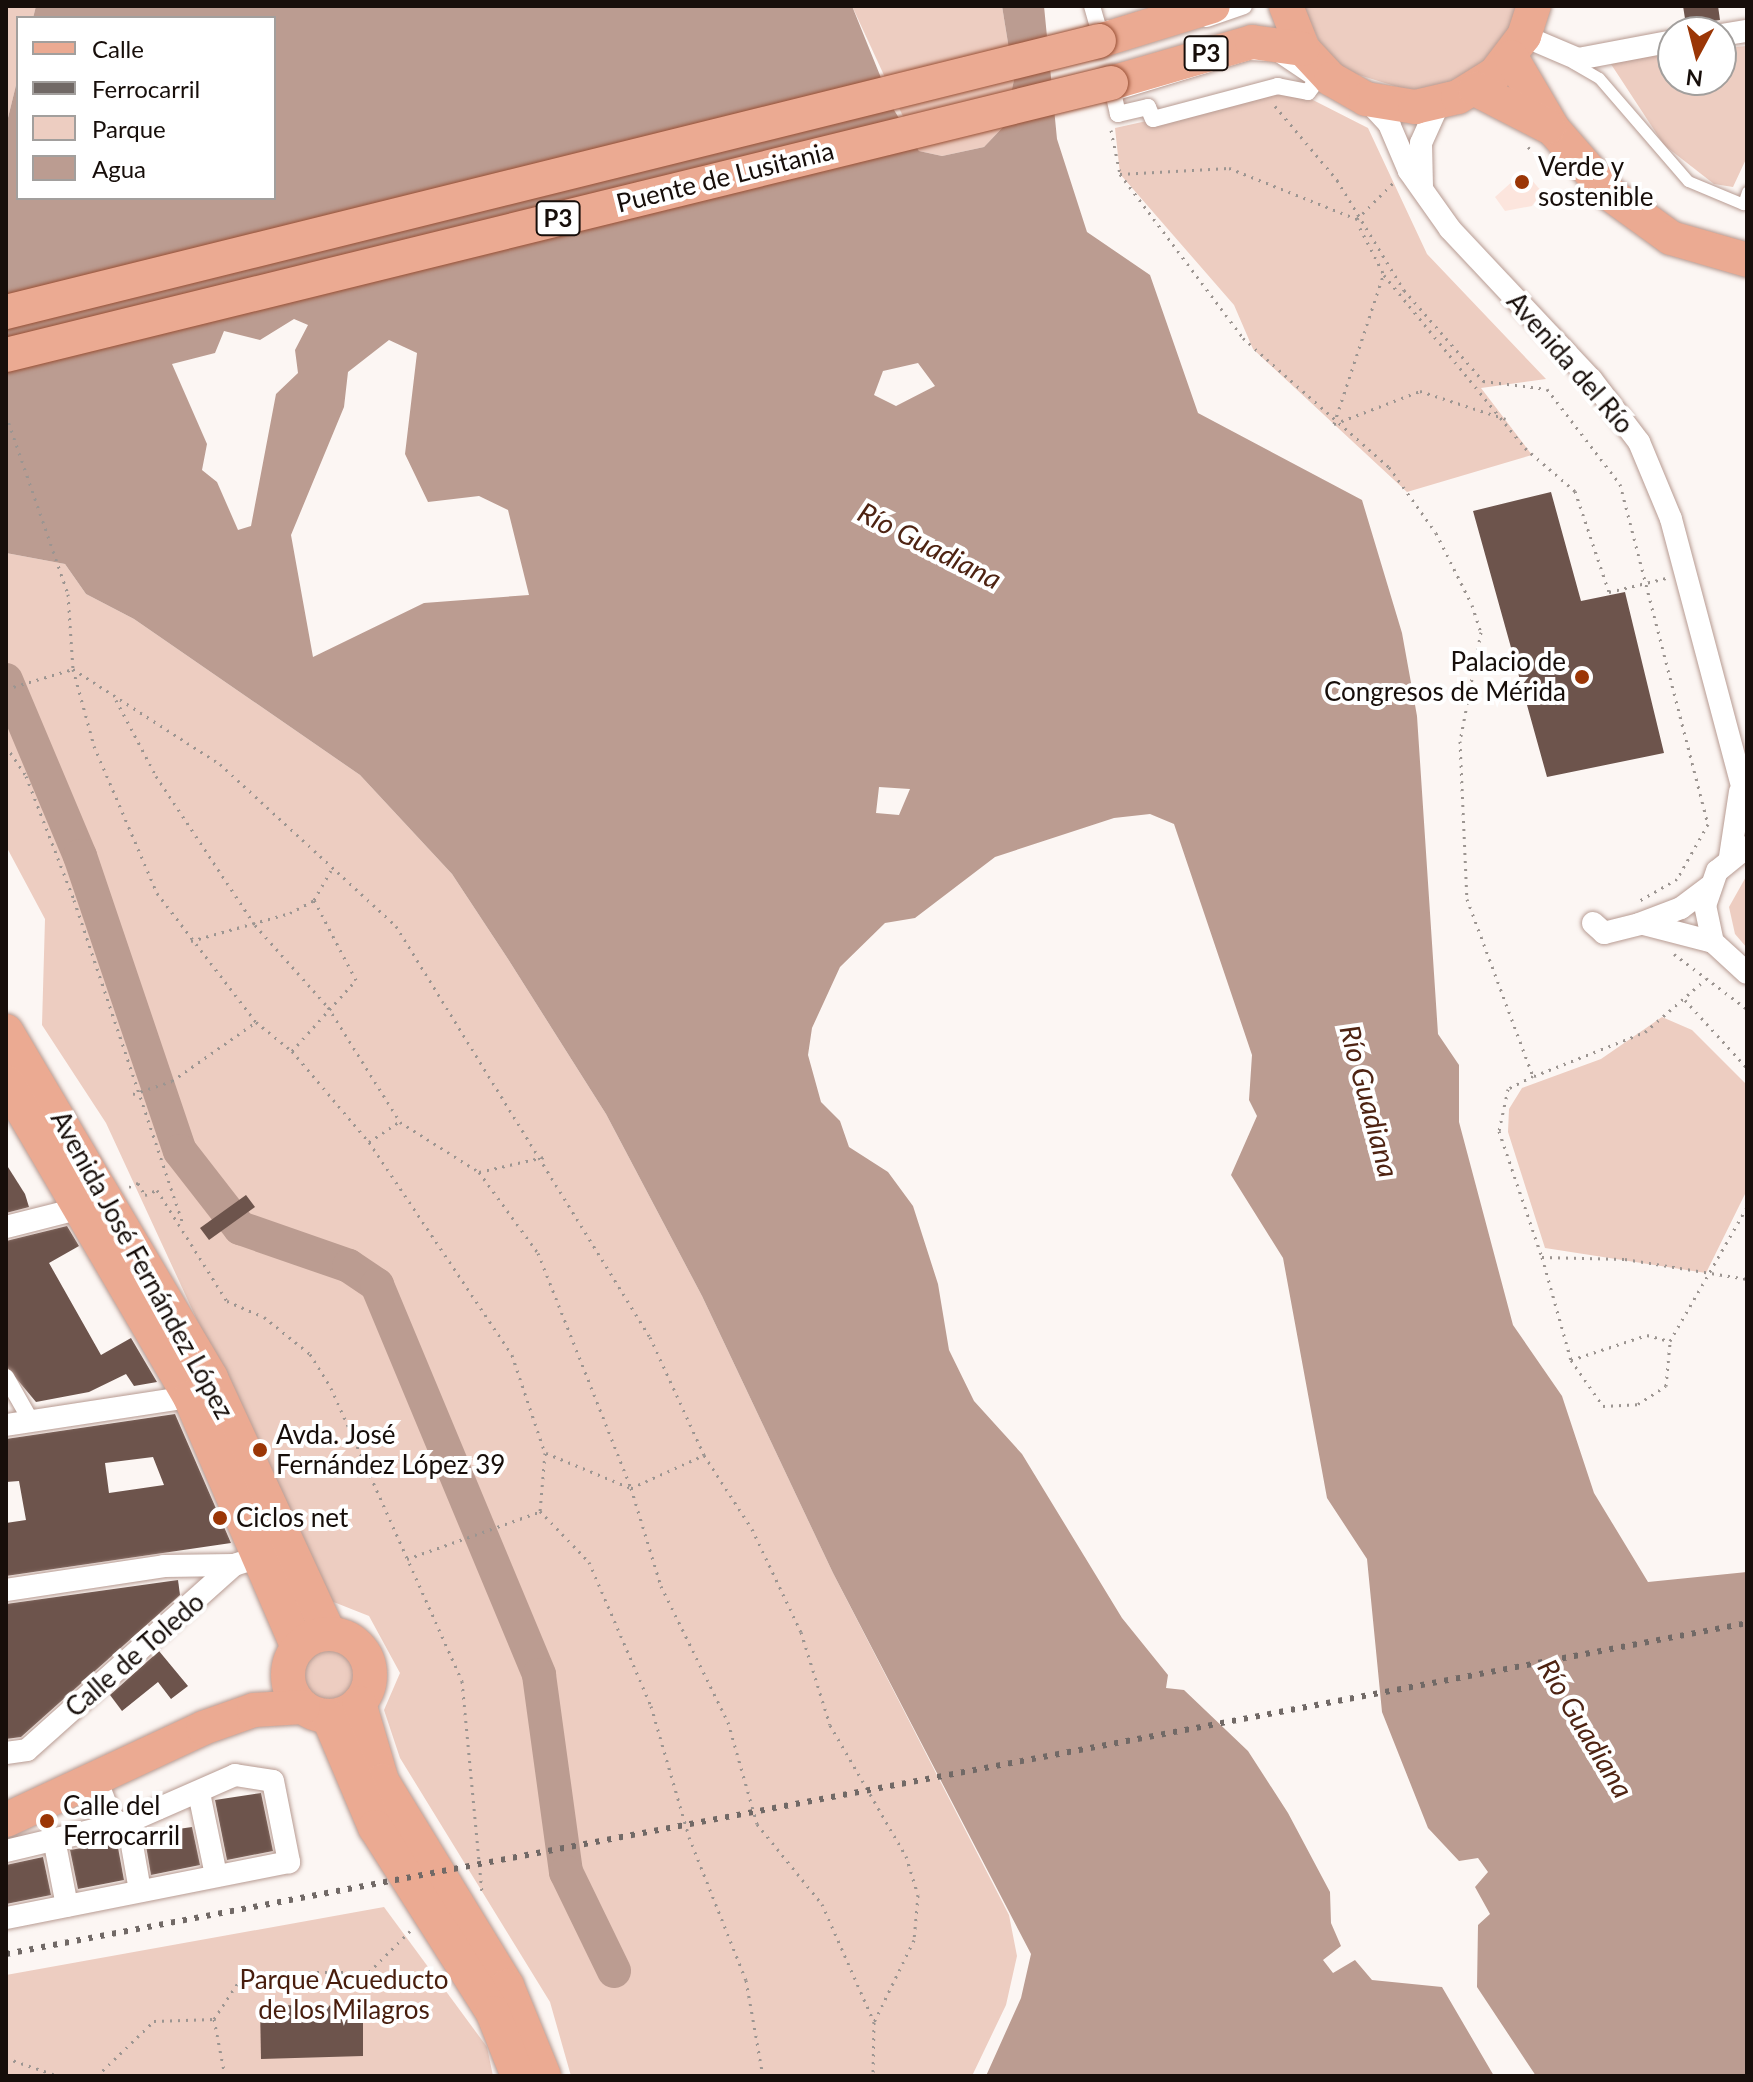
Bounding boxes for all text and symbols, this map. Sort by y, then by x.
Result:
legend [16,16,276,200]
north arrow [1657,16,1737,96]
road number: P3 [1182,33,1230,73]
text: Calle [92,34,144,63]
text: N [1684,64,1704,93]
text: Ferrocarril [92,74,200,103]
text: Parque [92,114,166,143]
street label: Puente de Lusitania [613,135,837,219]
place label: Verde y sostenible [1538,151,1653,212]
text: Agua [92,154,146,183]
marker: Verde y sostenible [1513,173,1531,191]
road number: P3 [534,198,582,238]
street label: Avenida del Río [1500,286,1640,440]
water label: Río Guadiana [853,495,1007,595]
place label: Palacio de Congresos de Mérida [1324,646,1566,708]
marker: Palacio de Congresos de Mérida [1573,668,1591,686]
water label: Río Guadiana [1334,1021,1406,1181]
street label: Avenida José Fernández López [44,1105,240,1425]
place label: Avda. José Fernández López 39 [276,1419,505,1480]
marker: Avda. José Fernández López 39 [251,1441,269,1459]
place label: Ciclos net [236,1502,348,1534]
marker: Ciclos net [211,1509,229,1527]
street label: Calle de Toledo [59,1586,211,1724]
water label: Río Guadiana [1531,1652,1641,1804]
place label: Calle del Ferrocarril [63,1790,180,1852]
marker: Calle del Ferrocarril [38,1812,56,1830]
park label: Parque Acueducto de los Milagros [239,1964,449,2026]

